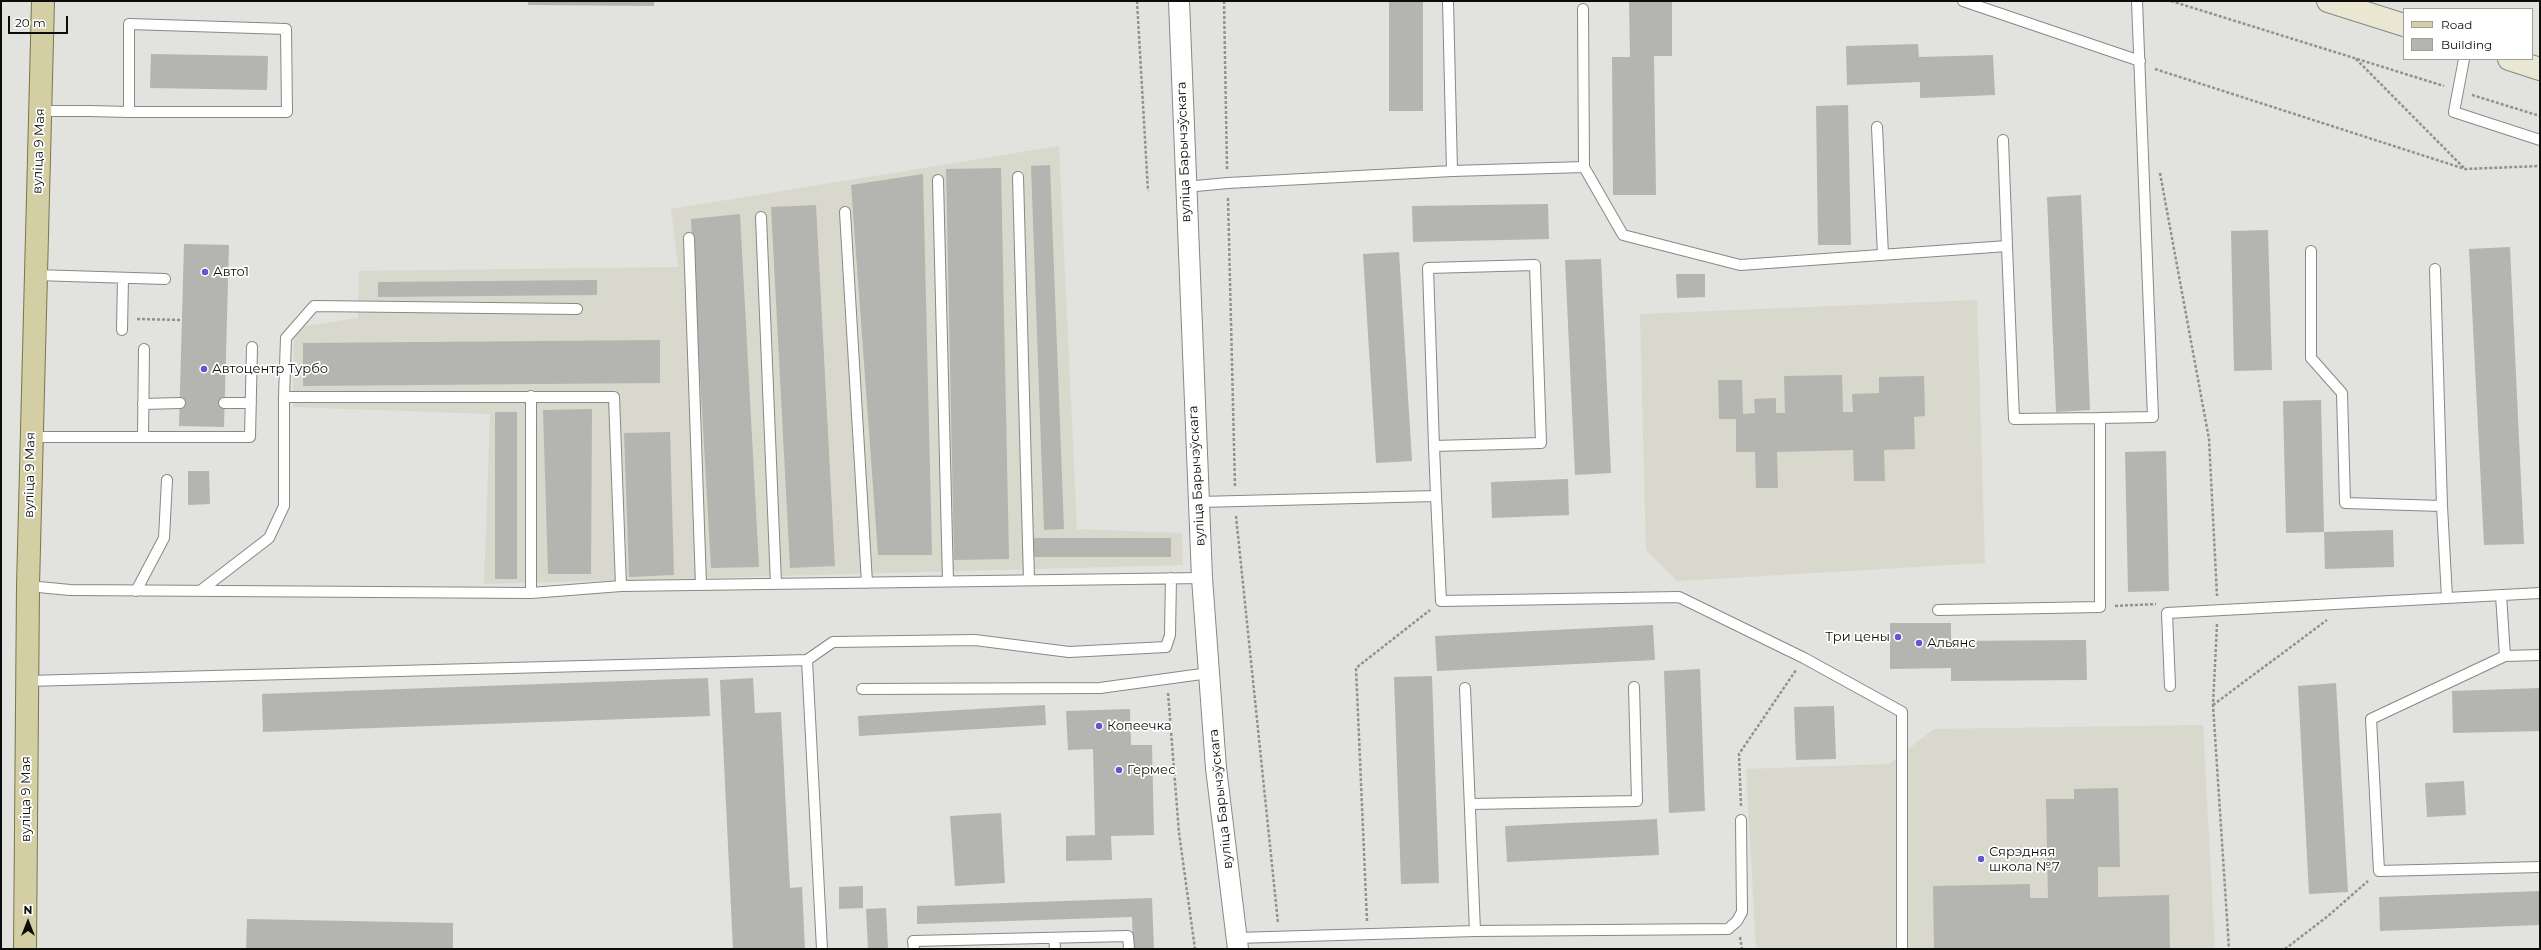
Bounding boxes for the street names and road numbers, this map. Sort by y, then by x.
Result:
street label: вуліца Барычэўскага [1174,81,1194,223]
street label: вуліца 9 Мая [30,108,48,194]
street label: вуліца Барычэўскага [1186,405,1208,547]
street label: вуліца 9 Мая [21,432,39,518]
street label: вуліца Барычэўскага [1206,728,1236,870]
street label: вуліца 9 Мая [18,756,34,842]

